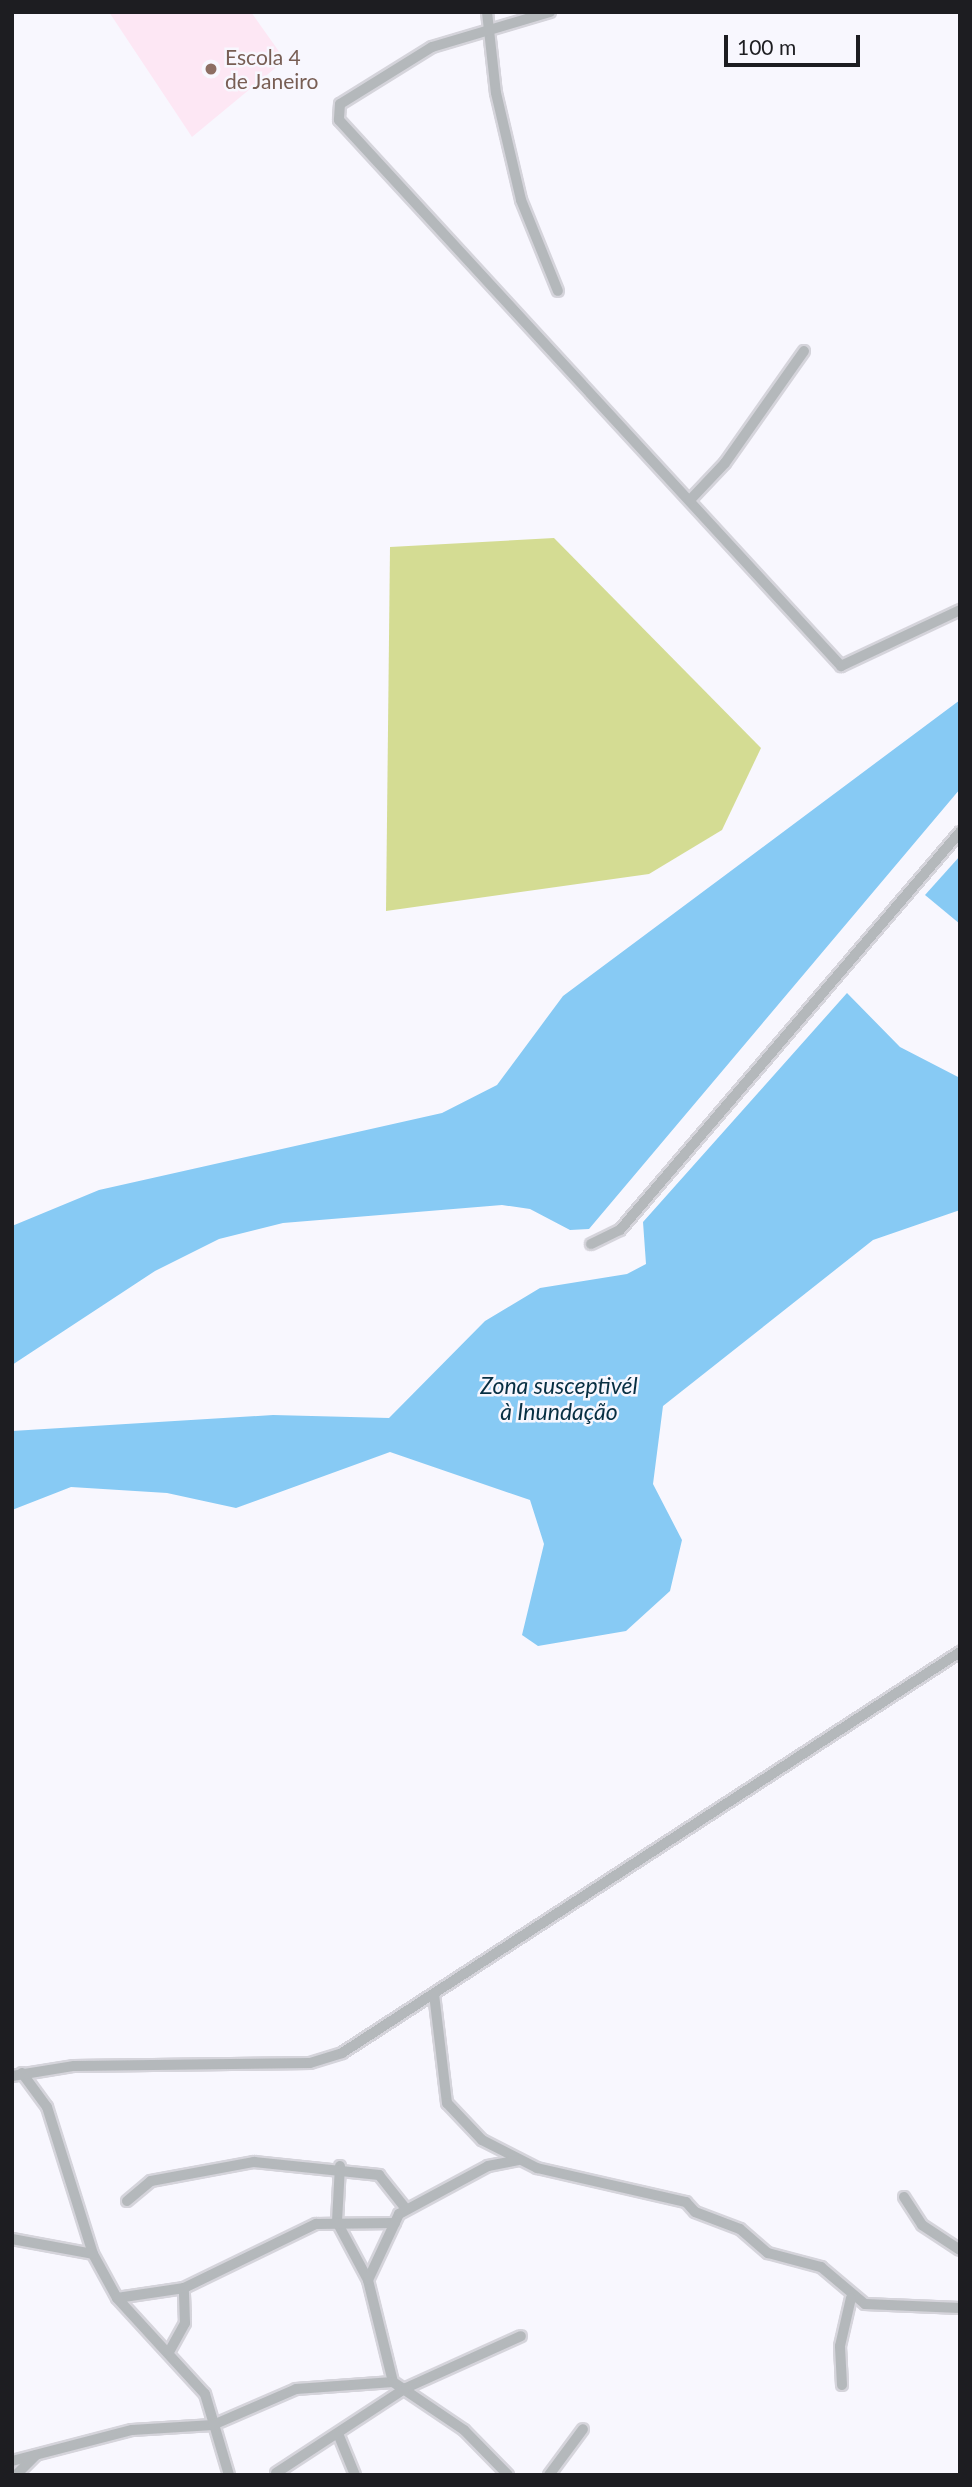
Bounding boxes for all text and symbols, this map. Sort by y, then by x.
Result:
scale bar [727,21,864,65]
text: 100 m [737,34,796,59]
place label: Escola 4 de Janeiro [225,44,319,94]
marker: Escola 4 de Janeiro [203,61,219,77]
water label: Zona susceptivél à Inundação [480,1371,638,1425]

